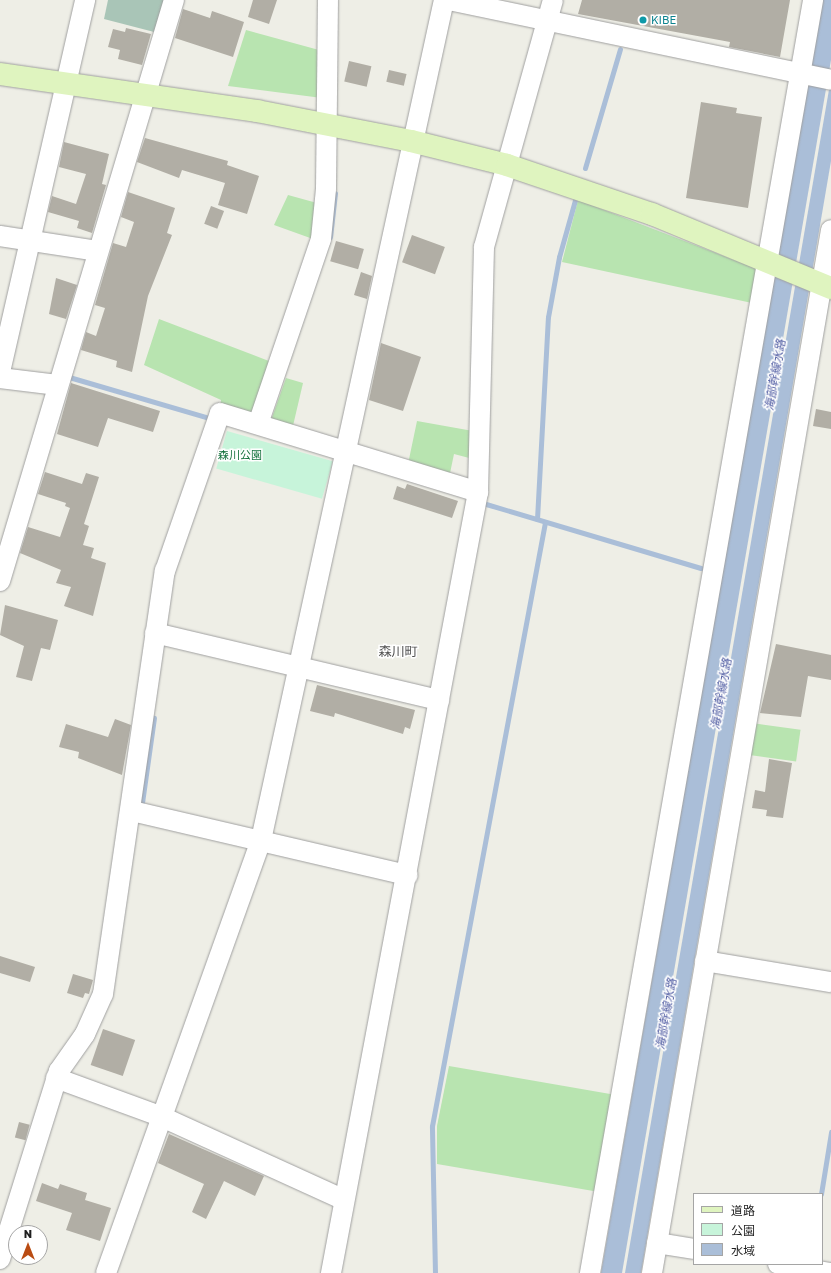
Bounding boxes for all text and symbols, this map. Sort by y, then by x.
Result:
place label: KIBE [651,13,676,27]
marker: KIBE [638,15,648,25]
water label: 海部幹線水路 [762,338,788,412]
park label: 森川公園 [218,448,262,462]
district label: 森川町 [379,643,417,659]
water label: 海部幹線水路 [708,657,734,731]
water label: 海部幹線水路 [653,977,679,1051]
legend [693,1193,823,1265]
text: 道路 [731,1203,755,1218]
text: 公園 [731,1223,755,1238]
north arrow [8,1225,48,1265]
text: N [24,1227,32,1240]
text: 水域 [731,1243,755,1258]

